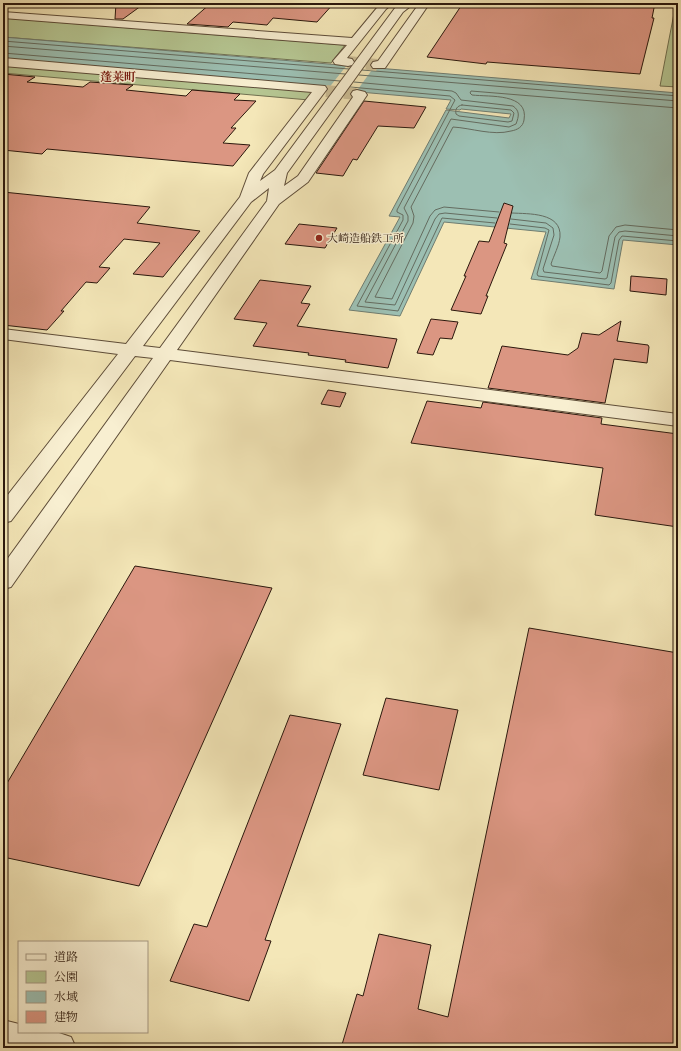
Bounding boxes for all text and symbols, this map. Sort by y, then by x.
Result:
district label: 蓬莱町 [100,69,136,84]
place label: 大崎造船鉄工所 [327,231,404,245]
marker: 大崎造船鉄工所 [314,233,324,243]
legend [18,941,148,1033]
text: 道路 [54,949,78,964]
text: 公園 [54,969,78,984]
text: 水域 [54,989,78,1004]
text: 建物 [54,1009,78,1024]

